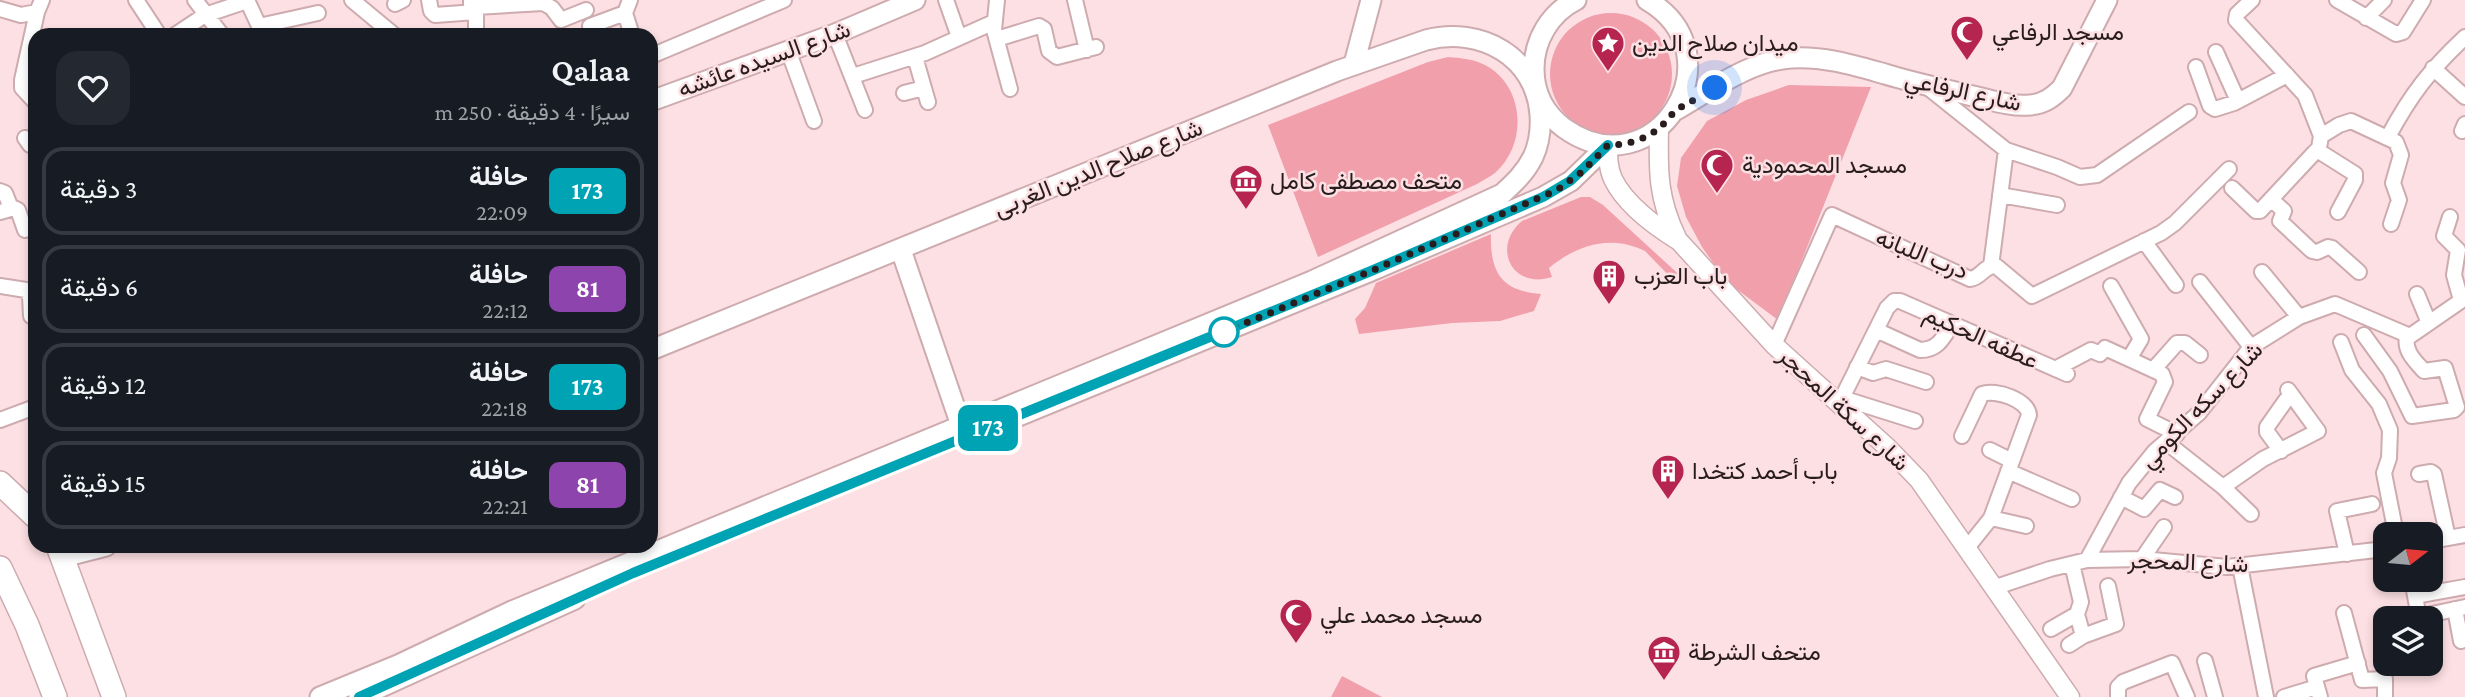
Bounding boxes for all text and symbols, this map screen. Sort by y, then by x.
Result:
mosque icon: مسجد الرفاعي [1948,13,1986,62]
street label: شارع السيده عائشه [674,15,855,105]
place label: مسجد الرفاعي [1992,18,2124,51]
place icon: ميدان صلاح الدين [1589,24,1627,73]
place label: ميدان صلاح الدين [1632,29,1799,59]
button: heart [56,51,130,125]
text: Qalaa [551,51,630,88]
street label: شارع الرفاعي [1901,65,2024,122]
your location [1697,70,1732,105]
text: سيرًا · 4 دقيقة · 250 m [435,99,630,125]
street label: شارع صلاح الدين الغربى [989,113,1207,225]
mosque icon: مسجد المحمودية [1698,146,1736,195]
place label: مسجد المحمودية [1742,151,1907,180]
text: حافلة [469,162,528,191]
museum icon: متحف مصطفى كامل [1227,162,1265,211]
place label: متحف مصطفى كامل [1270,167,1462,195]
text: 3 دقيقة [60,175,137,204]
text: 173 [571,177,604,204]
text: 22:09 [476,199,528,225]
street label: درب اللبانه [1871,223,1972,286]
building icon: باب العزب [1590,257,1628,306]
text: حافلة [469,260,528,289]
place label: باب العزب [1634,262,1727,291]
text: 6 دقيقة [60,273,138,302]
text: 81 [576,275,599,302]
text: 22:12 [482,297,528,323]
street label: عطفه الحكيم [1918,299,2043,377]
unlabelled marker [1209,317,1239,347]
street label: شارع سكه الكومي [2134,336,2272,478]
street label: شارع سكة المحجر [1771,340,1915,478]
text: حافلة [469,358,528,387]
text: 12 دقيقة [60,371,146,400]
text: 173 [571,373,604,400]
text: 22:18 [481,395,528,421]
line badge: 173 [948,405,1028,451]
text: 173 [972,414,1004,441]
building icon: باب أحمد كتخدا [1649,452,1687,501]
text: حافلة [469,456,528,485]
place label: باب أحمد كتخدا [1692,457,1837,485]
text: 15 دقيقة [60,469,146,498]
text: 81 [576,471,599,498]
text: 22:21 [482,493,528,519]
north arrow [2373,522,2443,592]
map controls [2373,522,2443,676]
street label: شارع المحجر [2126,546,2249,580]
mosque icon: مسجد محمد علي [1277,596,1315,645]
place label: مسجد محمد علي [1320,601,1483,634]
button: layers [2373,606,2443,676]
museum icon: متحف الشرطة [1645,633,1683,682]
place label: متحف الشرطة [1688,638,1821,667]

